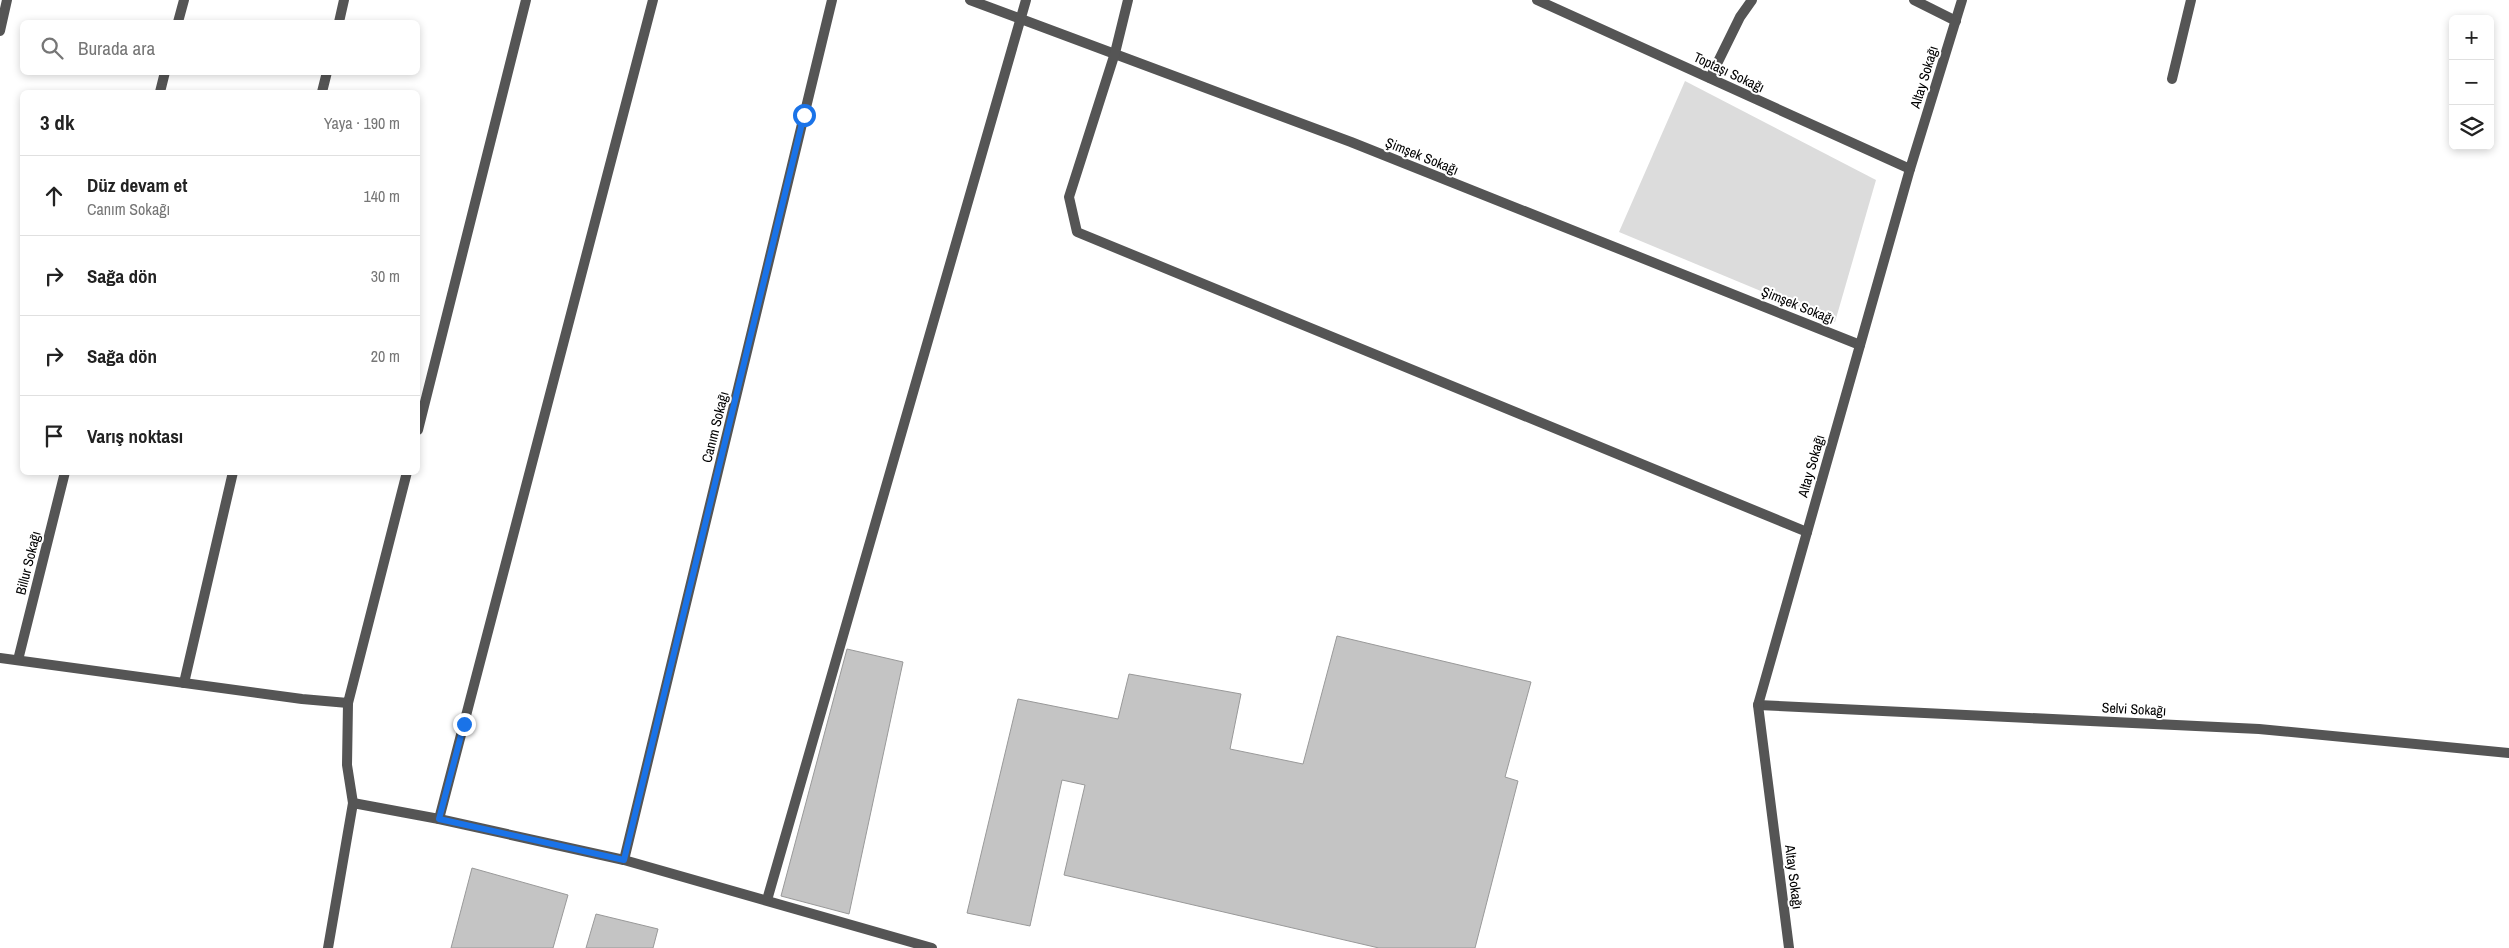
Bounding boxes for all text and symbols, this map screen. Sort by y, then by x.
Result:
map controls [2449,15,2494,150]
button: + [2449,15,2494,60]
search box [20,20,420,75]
icon: search [38,34,66,62]
text: Burada ara [78,35,155,61]
street label: Altay Sokağı [1906,44,1942,111]
street label: Toptaşı Sokağı [1691,48,1767,96]
button: − [2449,60,2494,105]
route start [793,104,816,127]
button: layers [2449,105,2494,150]
text: 3 dk [40,108,74,137]
text: Yaya · 190 m [324,112,400,134]
street label: Şimşek Sokağı [1383,133,1461,179]
text: Düz devam et [87,172,187,198]
icon: ahead [40,182,68,210]
text: 140 m [364,185,400,207]
text: Canım Sokağı [87,198,170,220]
icon: right [40,262,68,290]
text: Sağa dön [87,263,157,289]
text: 30 m [371,265,400,287]
street label: Şimşek Sokağı [1759,282,1837,328]
icon: right [40,342,68,370]
text: Sağa dön [87,343,157,369]
text: 20 m [371,345,400,367]
street label: Canım Sokağı [697,390,733,464]
icon: arrive [40,422,68,450]
text: Varış noktası [87,423,183,449]
street label: Altay Sokağı [1793,433,1829,500]
street label: Billur Sokağı [11,529,45,597]
street label: Selvi Sokağı [2101,698,2167,720]
route end [453,713,476,736]
street label: Altay Sokağı [1781,843,1807,910]

